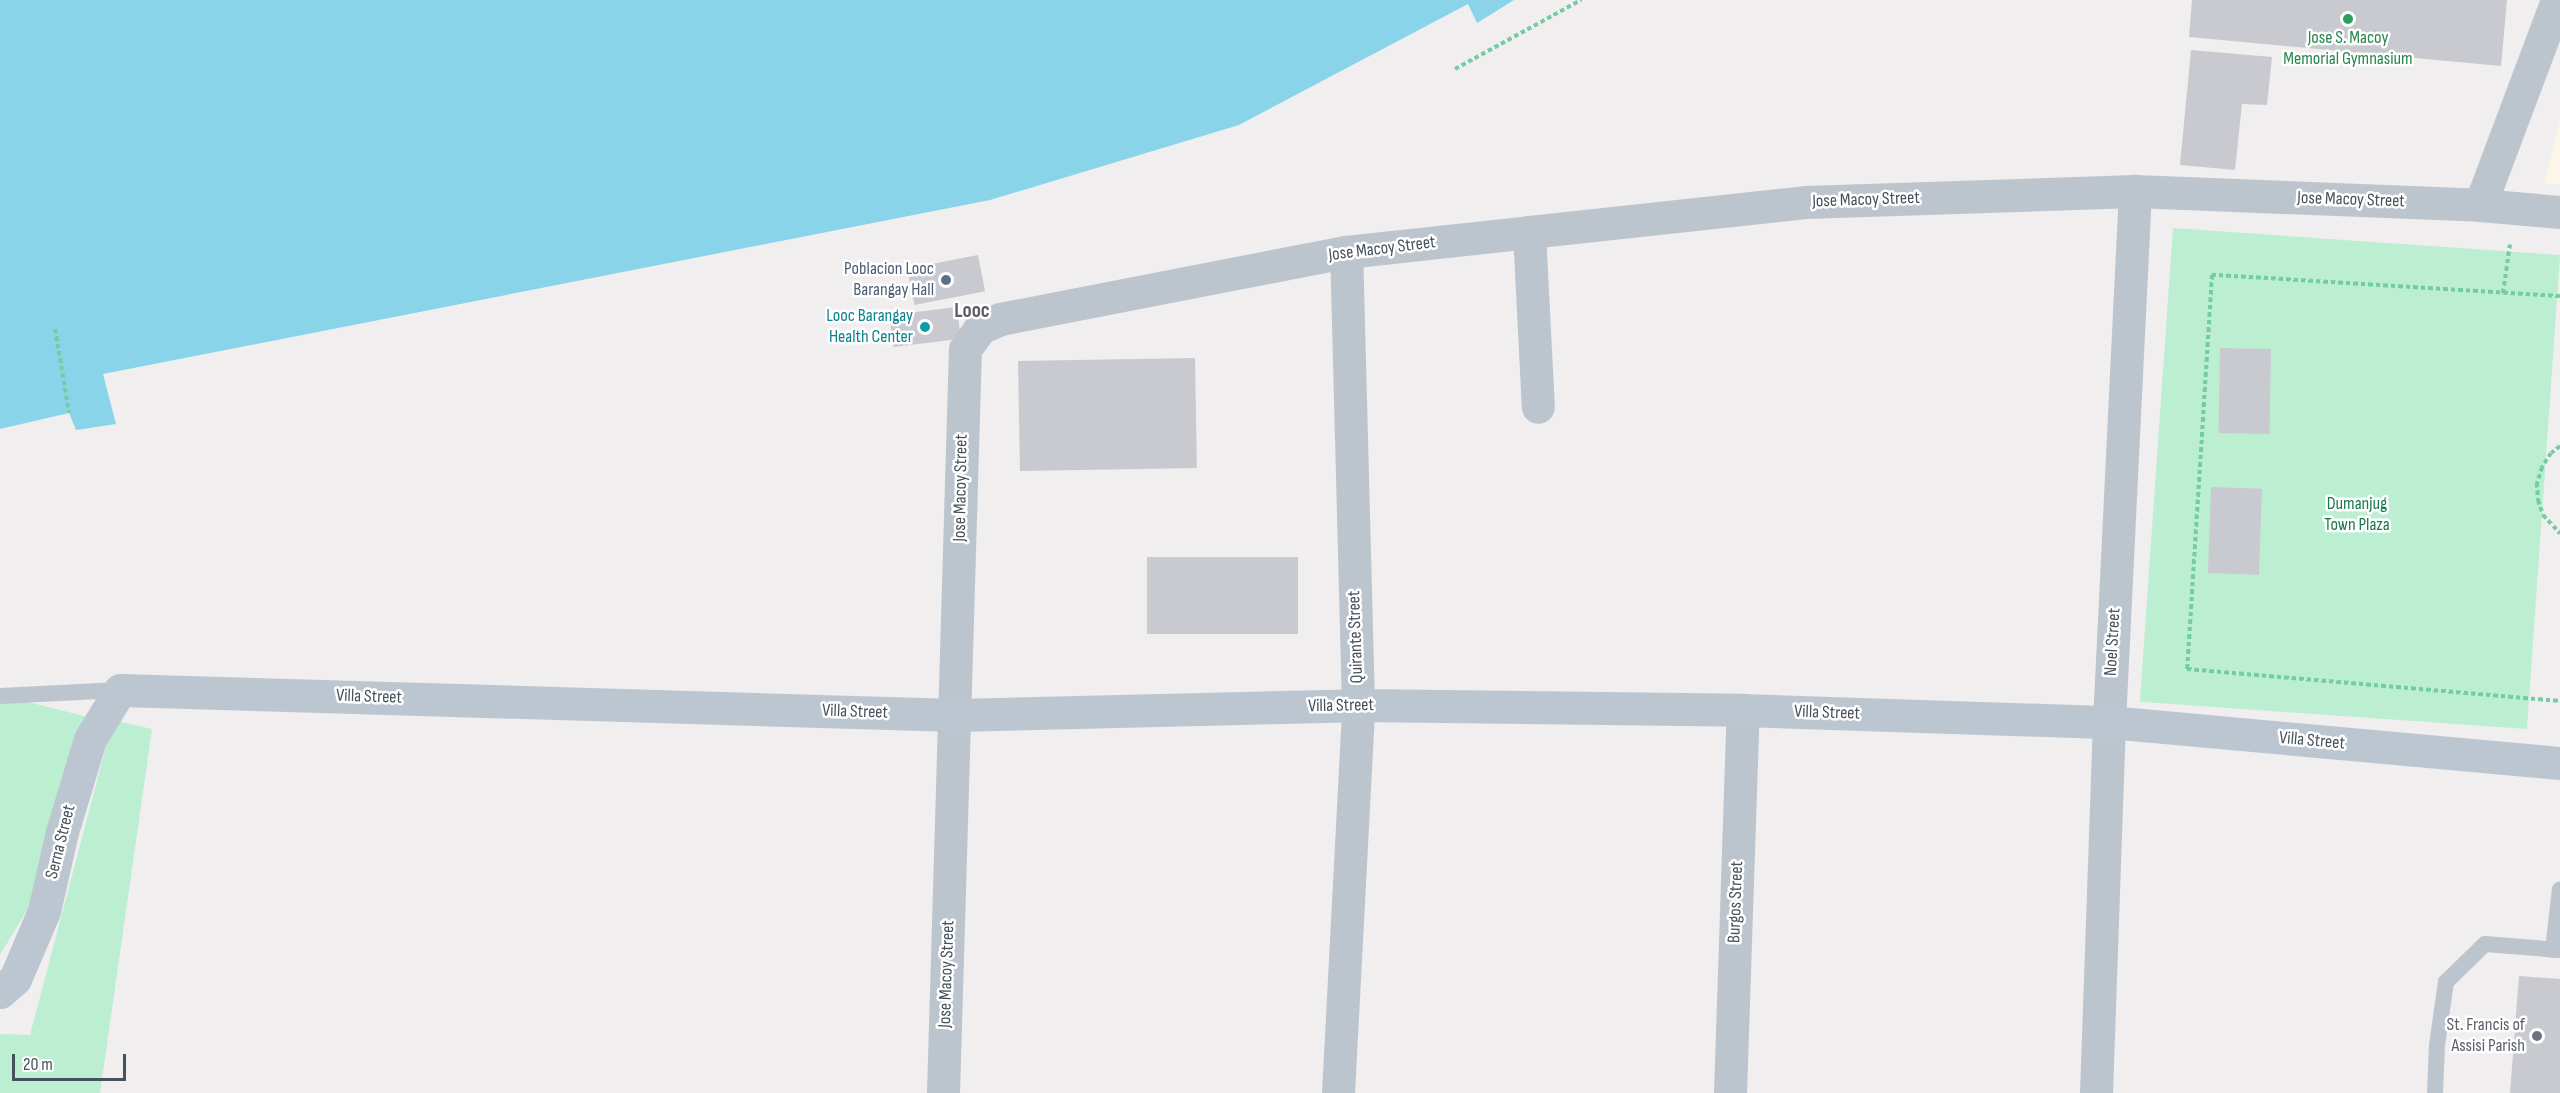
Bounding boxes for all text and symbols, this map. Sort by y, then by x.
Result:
marker: Jose S. Macoy Memorial Gymnasium [2341,12,2355,26]
place label: Jose S. Macoy Memorial Gymnasium [2283,28,2413,70]
street label: Jose Macoy Street [1812,187,1920,213]
street label: Jose Macoy Street [2297,187,2405,213]
street label: Jose Macoy Street [1327,232,1437,266]
place label: Poblacion Looc Barangay Hall [844,259,934,302]
marker: Poblacion Looc Barangay Hall [939,273,953,287]
district label: Looc [954,298,990,324]
place label: Looc Barangay Health Center [826,306,913,348]
marker: Looc Barangay Health Center [918,320,932,334]
street label: Jose Macoy Street [949,434,973,542]
park label: Dumanjug Town Plaza [2324,494,2390,536]
street label: Quirante Street [1344,590,1368,684]
street label: Noel Street [2100,607,2126,677]
street label: Villa Street [336,685,402,709]
street label: Villa Street [1308,695,1374,717]
street label: Villa Street [822,700,888,724]
street label: Villa Street [1794,701,1860,725]
street label: Villa Street [2278,727,2346,755]
street label: Serna Street [41,803,81,881]
street label: Burgos Street [1724,861,1748,943]
street label: Jose Macoy Street [934,920,960,1028]
place label: St. Francis of Assisi Parish [2447,1015,2525,1058]
marker: St. Francis of Assisi Parish [2530,1029,2544,1043]
scale bar [15,1042,129,1080]
text: 20 m [23,1054,53,1075]

